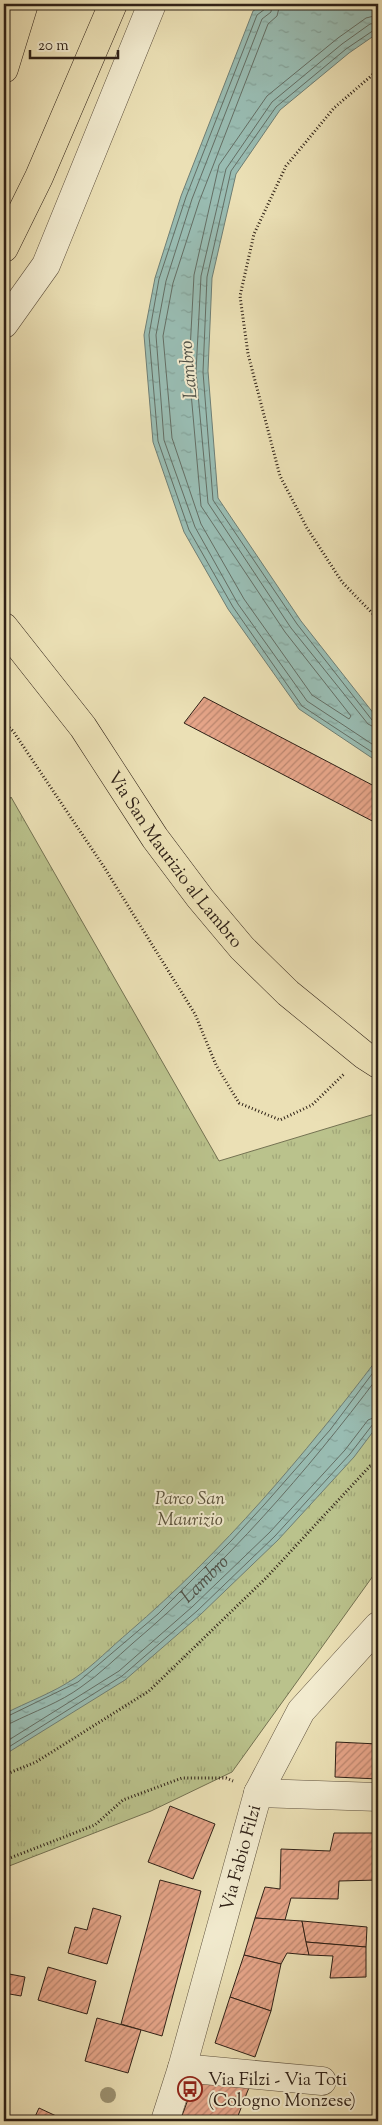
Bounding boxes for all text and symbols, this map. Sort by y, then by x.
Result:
scale bar [30,28,118,60]
text: 20 m [38,36,69,57]
water label: Lambro [173,340,205,400]
street label: Via San Maurizio al Lambro [100,767,248,955]
park label: Parco San Maurizio [155,1487,225,1534]
water label: Lambro [175,1550,236,1610]
street label: Via Fabio Filzi [215,1802,269,1914]
place label: Via Filzi - Via Toti (Cologno Monzese) [208,2068,356,2115]
bus stop icon: Via Filzi - Via Toti (Cologno Monzese) [177,2076,203,2102]

